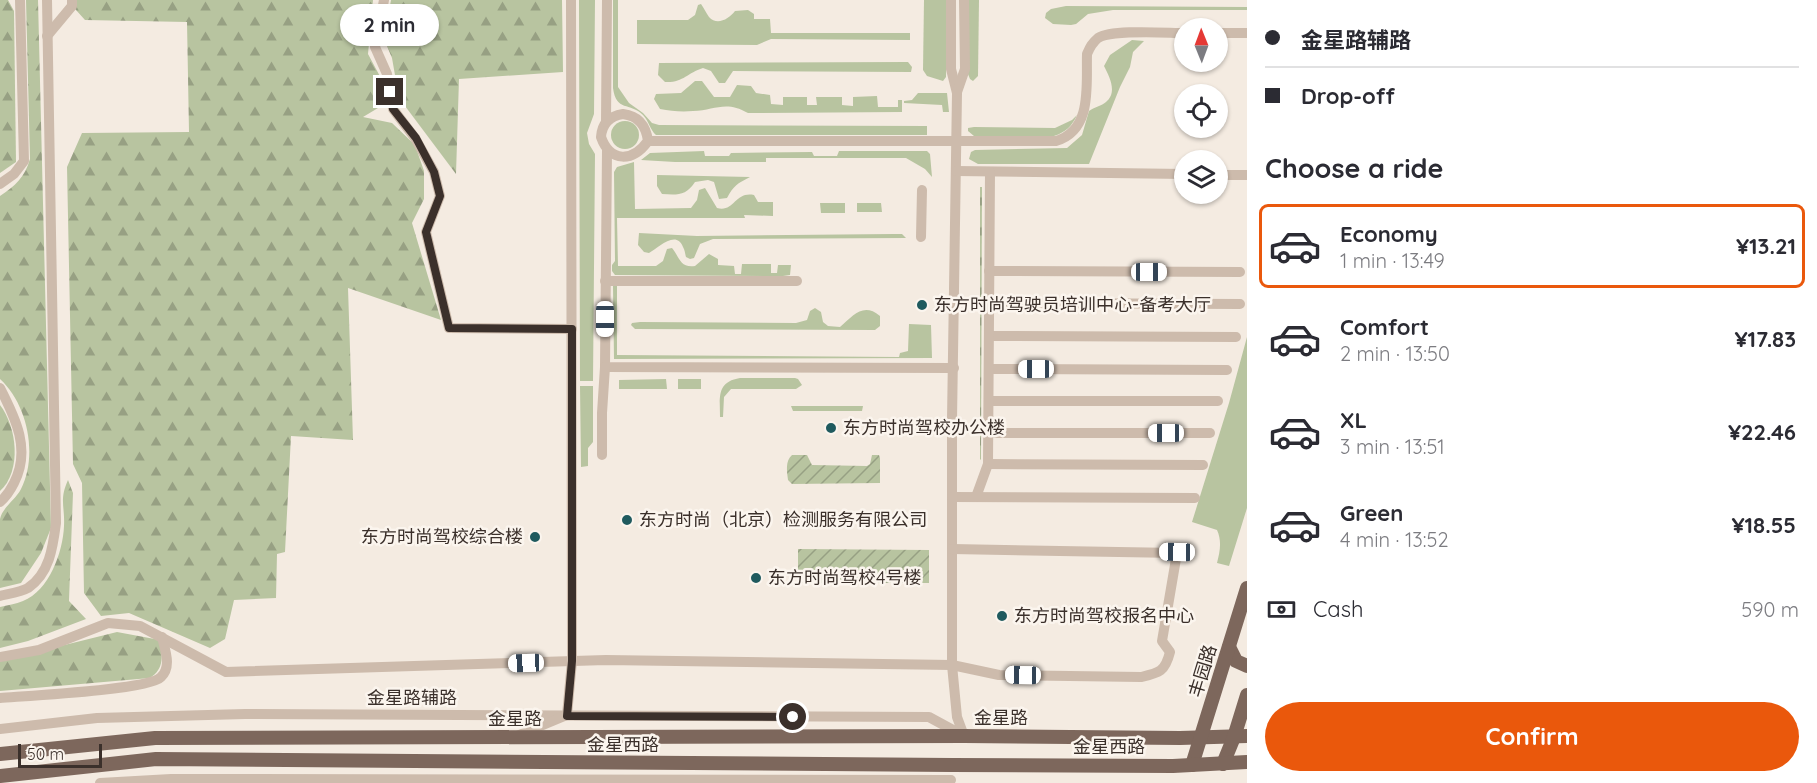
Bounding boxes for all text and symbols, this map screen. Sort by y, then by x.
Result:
callout: 2 min [340,5,440,47]
text: 2 min [363,12,416,37]
north arrow [1174,18,1228,72]
map controls [1174,18,1228,204]
text: 金星路辅路 [1301,26,1411,54]
route end [376,78,403,105]
text: Drop-off [1301,82,1395,110]
button: locate [1174,84,1228,138]
button: layers [1174,150,1228,204]
text: Choose a ride [1265,151,1443,185]
icon: car [1268,219,1322,273]
text: Economy [1340,220,1438,248]
text: ¥13.21 [1736,232,1796,260]
text: 1 min · 13:49 [1340,248,1445,273]
car [1131,263,1167,281]
place label: 东方时尚驾驶员培训中心-备考大厅 [934,293,1211,316]
marker: 东方时尚驾驶员培训中心-备考大厅 [915,298,929,312]
car [596,301,614,337]
icon: car [1268,312,1322,366]
text: Comfort [1340,313,1429,341]
text: ¥17.83 [1734,325,1796,353]
text: 2 min · 13:50 [1340,341,1450,366]
car [1018,360,1054,378]
icon: car [1268,405,1322,459]
text: XL [1340,406,1367,434]
place label: 东方时尚驾校办公楼 [843,416,1005,439]
text: ¥22.46 [1728,418,1796,446]
marker: 东方时尚驾校办公楼 [824,421,838,435]
car [1148,424,1184,442]
text: 3 min · 13:51 [1340,434,1445,459]
icon: car [1268,498,1322,552]
text: Green [1340,499,1403,527]
place label: 东方时尚（北京）检测服务有限公司 [639,508,927,531]
text: ¥18.55 [1731,511,1796,539]
marker: 东方时尚（北京）检测服务有限公司 [620,513,634,527]
place label: 东方时尚驾校综合楼 [361,525,523,548]
text: 4 min · 13:52 [1340,527,1449,552]
marker: 东方时尚驾校综合楼 [528,530,542,544]
car [1159,543,1195,561]
place label: 东方时尚驾校4号楼 [768,566,922,589]
marker: 东方时尚驾校4号楼 [749,571,763,585]
icon: cash [1265,593,1298,626]
text: Cash [1313,595,1364,623]
text: 590 m [1741,597,1799,622]
place label: 东方时尚驾校报名中心 [1014,604,1194,627]
marker: 东方时尚驾校报名中心 [995,609,1009,623]
street label: 丰园路 [1184,642,1221,700]
car [508,653,544,673]
car [1005,666,1041,684]
street label: 金星路辅路 [367,686,457,709]
button: Confirm [1265,702,1799,771]
route start [779,703,806,730]
street label: 金星路 [974,706,1028,729]
street label: 金星路 [488,707,542,730]
street label: 金星西路 [587,733,659,756]
street label: 金星西路 [1073,735,1145,758]
scale bar [18,741,102,768]
text: 50 m [27,744,64,764]

